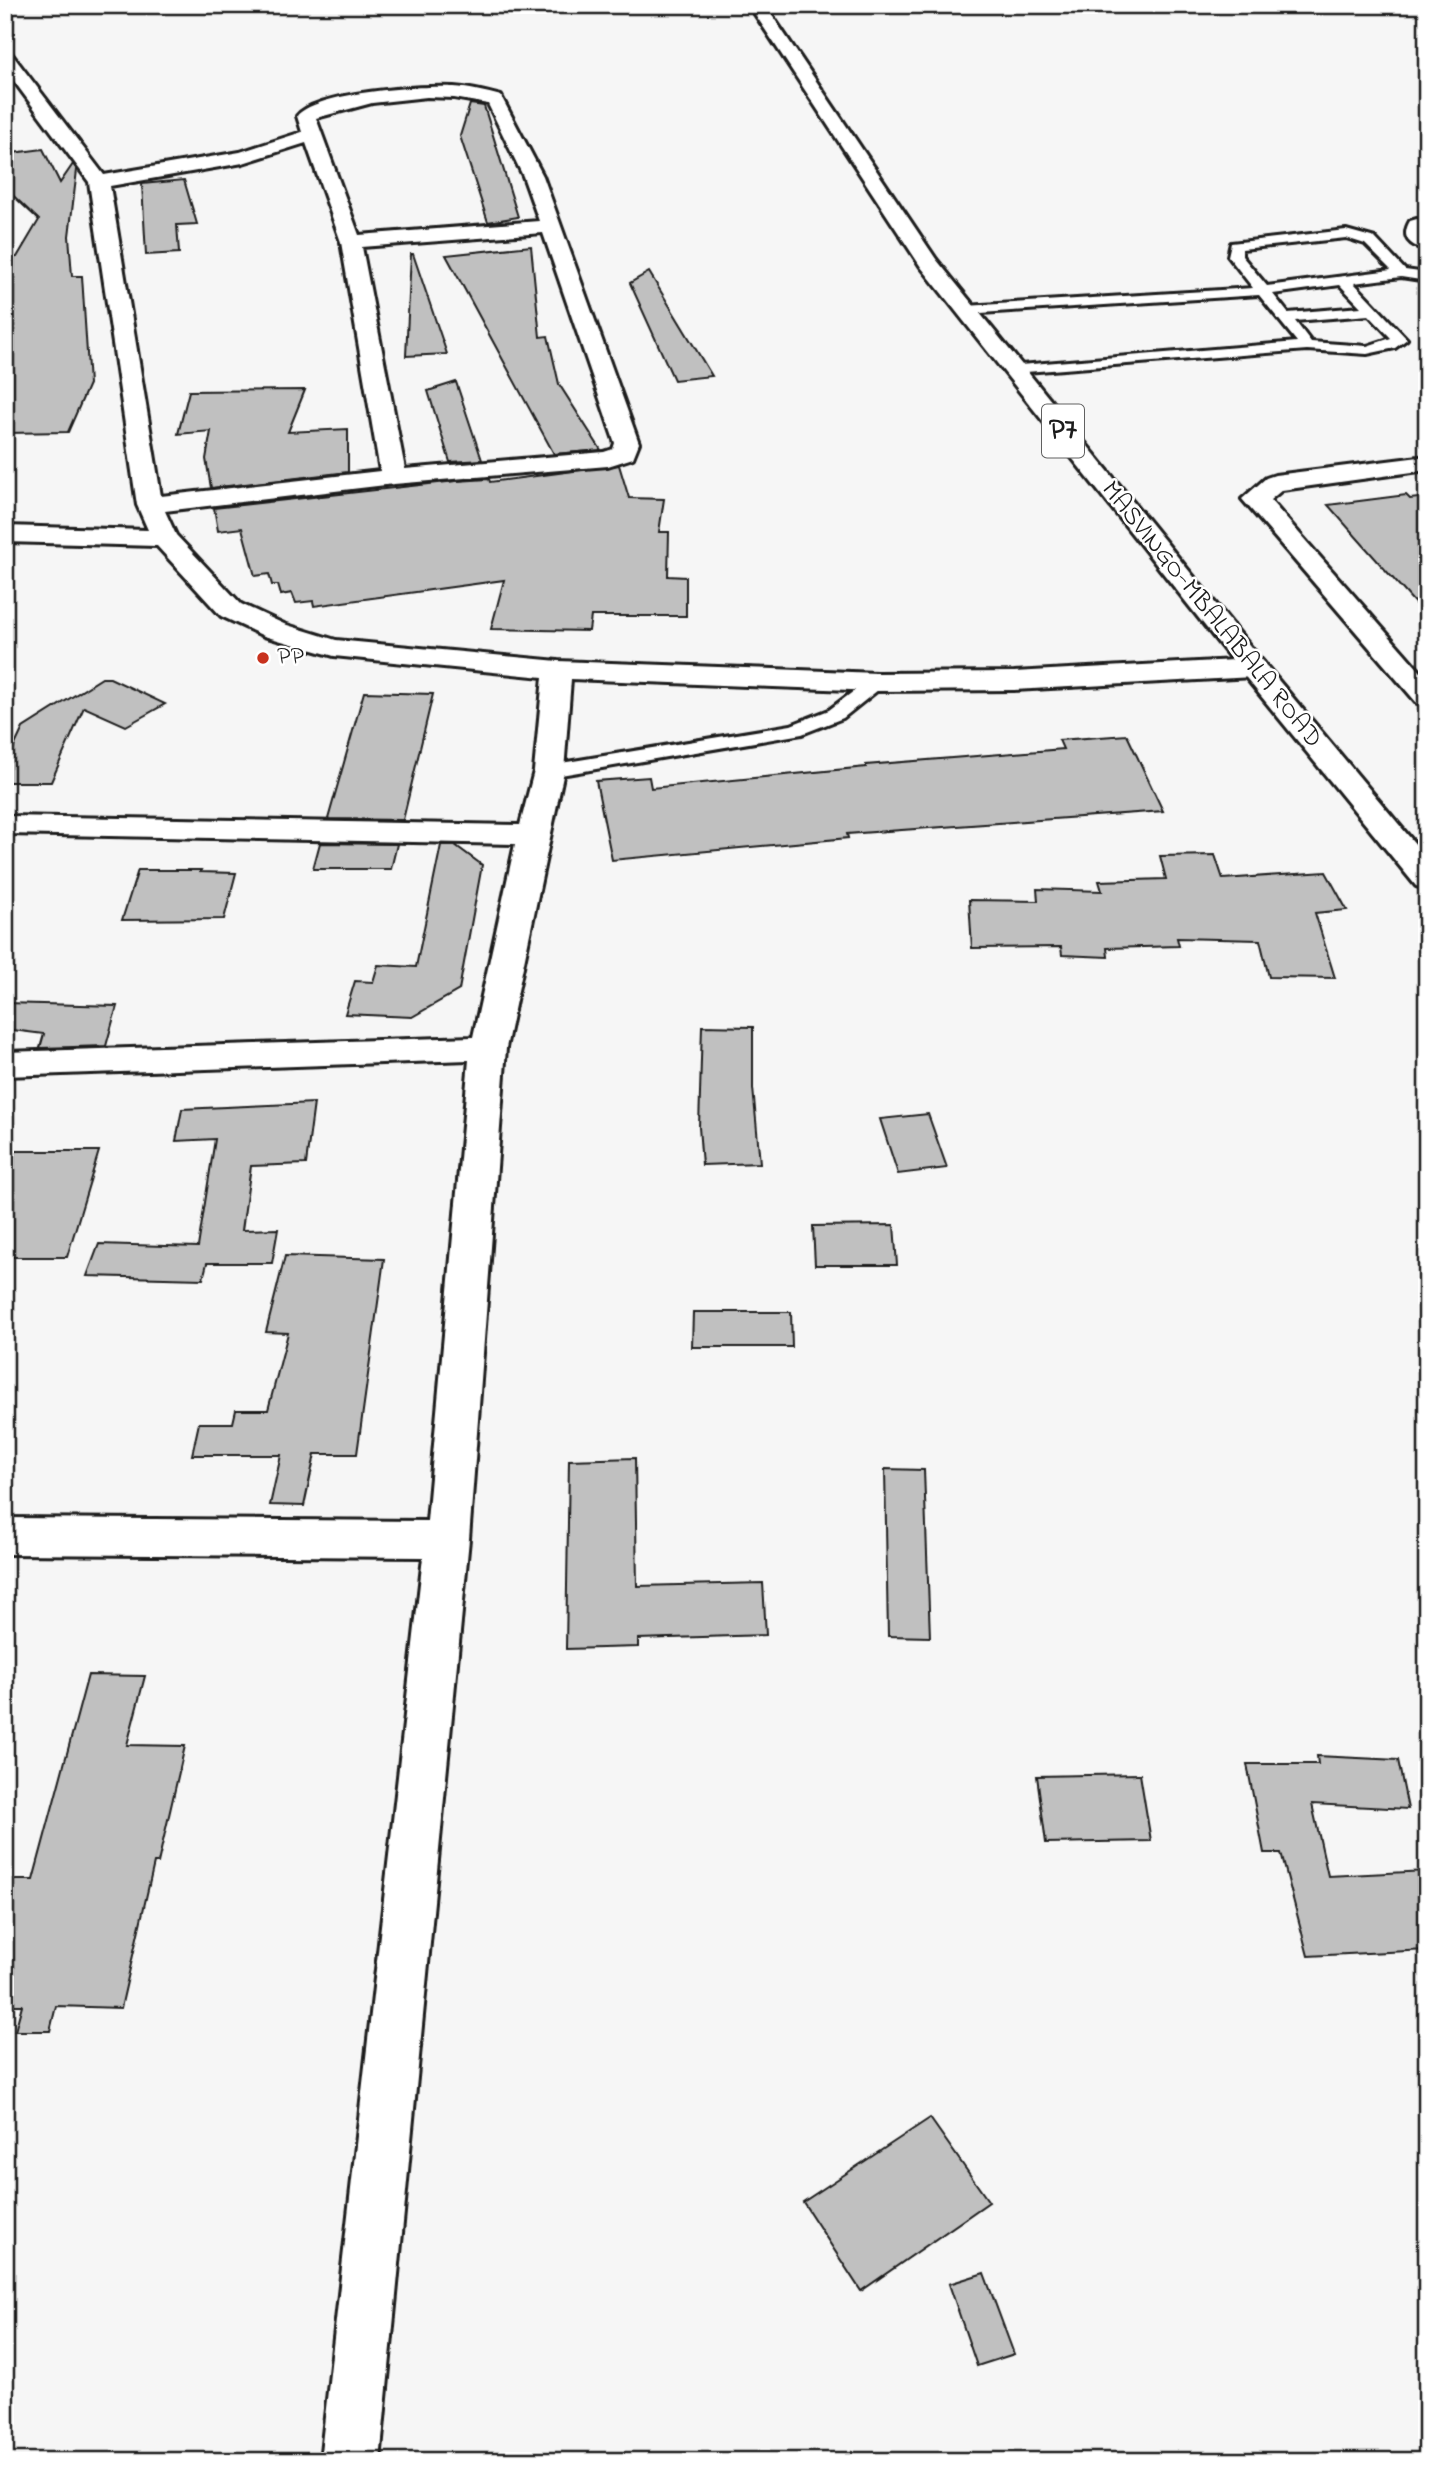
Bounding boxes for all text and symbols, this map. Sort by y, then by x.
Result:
road number: P7 [1042,404,1084,458]
street label: MASVINGO-MBALABALA ROAD [1091,473,1331,757]
place label: PP [277,639,304,677]
marker: PP [255,650,271,666]

